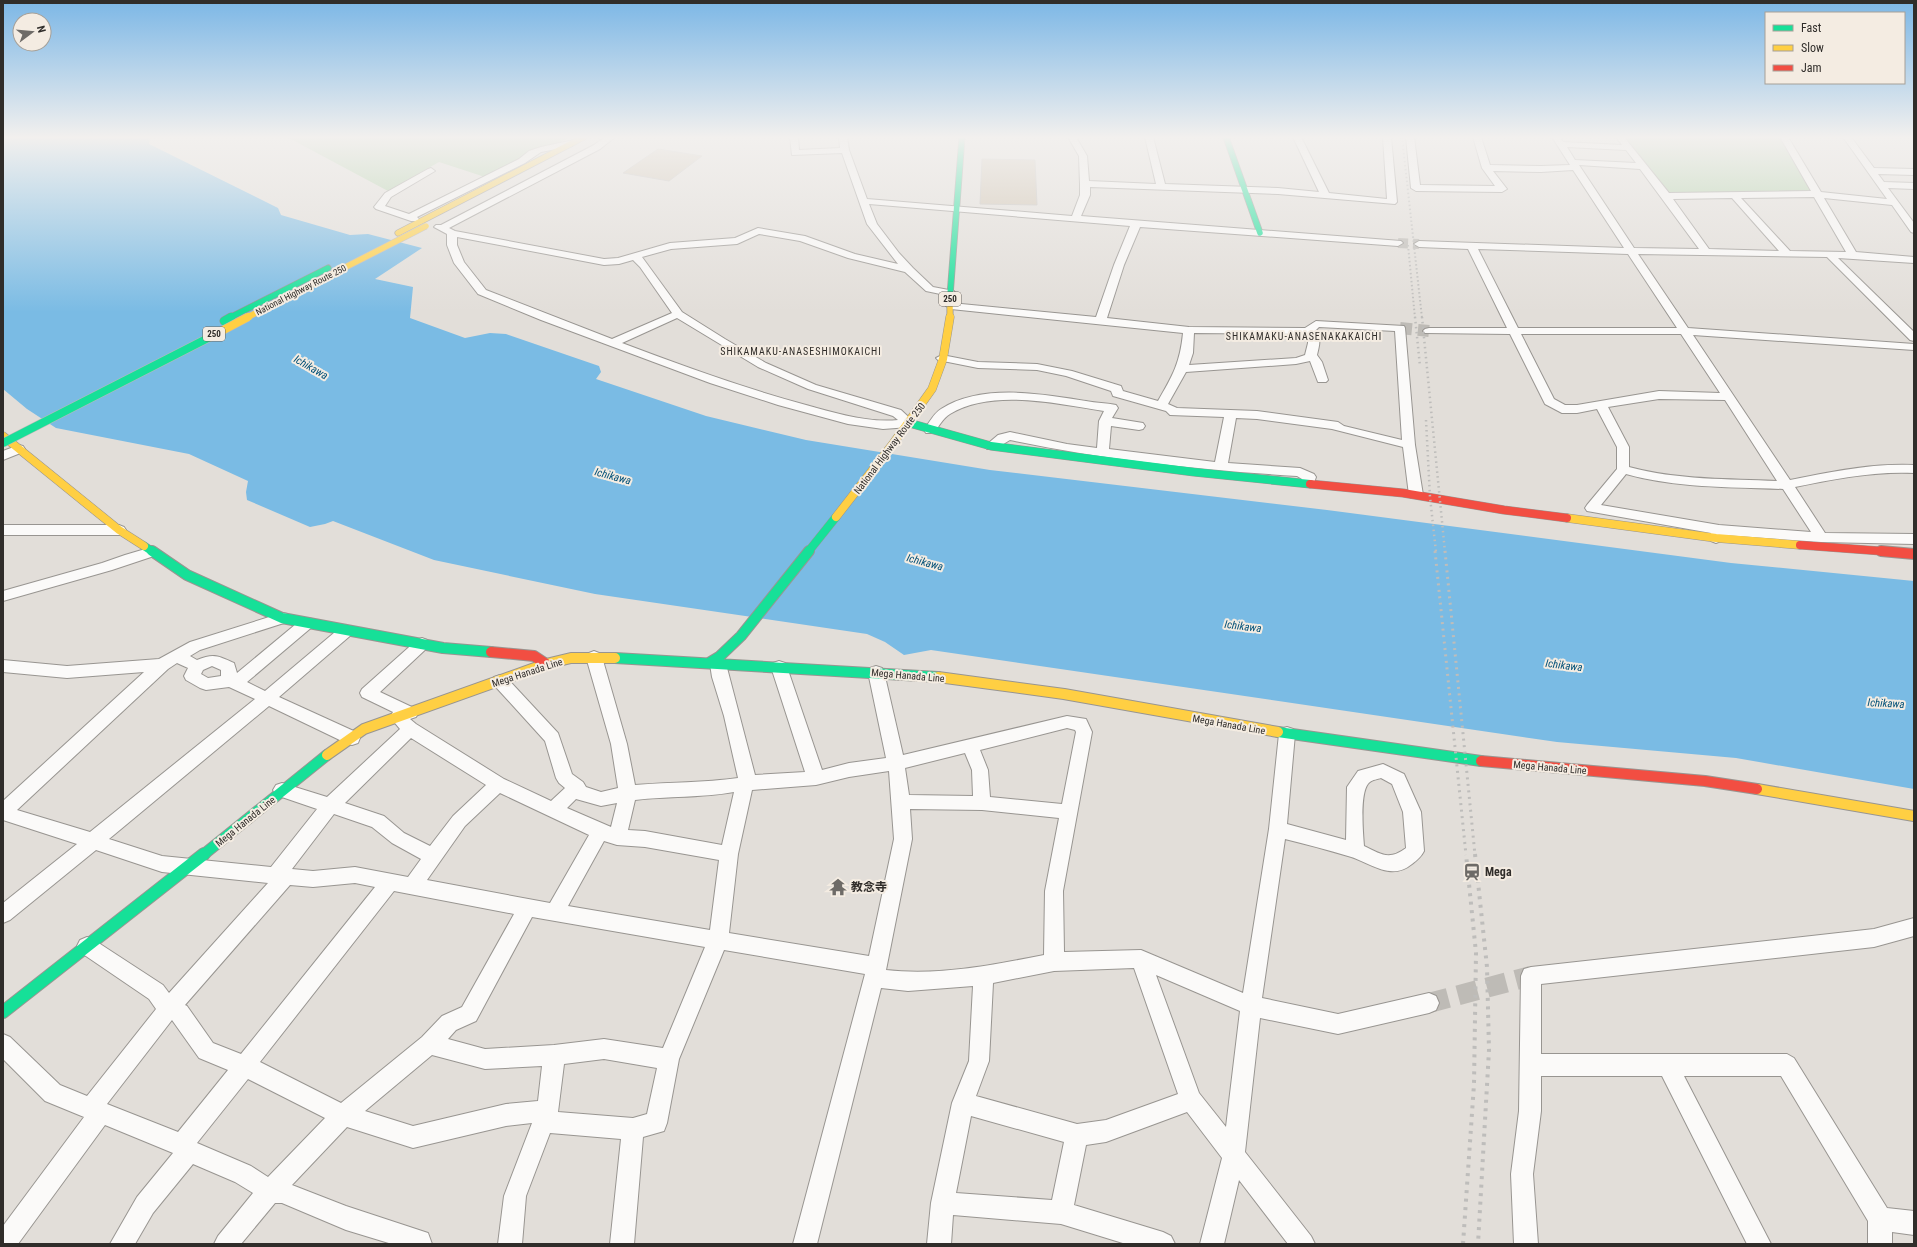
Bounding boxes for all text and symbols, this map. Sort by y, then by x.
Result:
north arrow [12,12,52,52]
legend [1765,12,1905,84]
text: Fast [1801,21,1822,35]
text: N [34,24,48,35]
text: Slow [1801,41,1824,55]
text: Jam [1801,61,1822,75]
street label: National Highway Route 250 [254,263,348,317]
road number: 250 [939,292,961,306]
road number: 250 [203,327,225,341]
district label: SHIKAMAKU-ANASENAKAKAICHI [1226,331,1382,342]
district label: SHIKAMAKU-ANASESHIMOKAICHI [720,346,882,357]
water label: Ichikawa [291,353,330,382]
street label: National Highway Route 250 [852,400,927,496]
water label: Ichikawa [593,465,633,488]
water label: Ichikawa [905,551,945,574]
water label: Ichikawa [1224,618,1262,635]
street label: Mega Hanada Line [490,656,564,689]
water label: Ichikawa [1545,657,1583,674]
street label: Mega Hanada Line [871,667,945,684]
water label: Ichikawa [1867,696,1905,711]
street label: Mega Hanada Line [1192,713,1266,736]
street label: Mega Hanada Line [1513,759,1587,776]
street label: Mega Hanada Line [213,794,278,849]
station icon: Mega [1462,862,1482,882]
place label: Mega [1485,865,1512,879]
temple icon: 教念寺 [828,877,848,897]
place label: 教念寺 [851,880,887,894]

